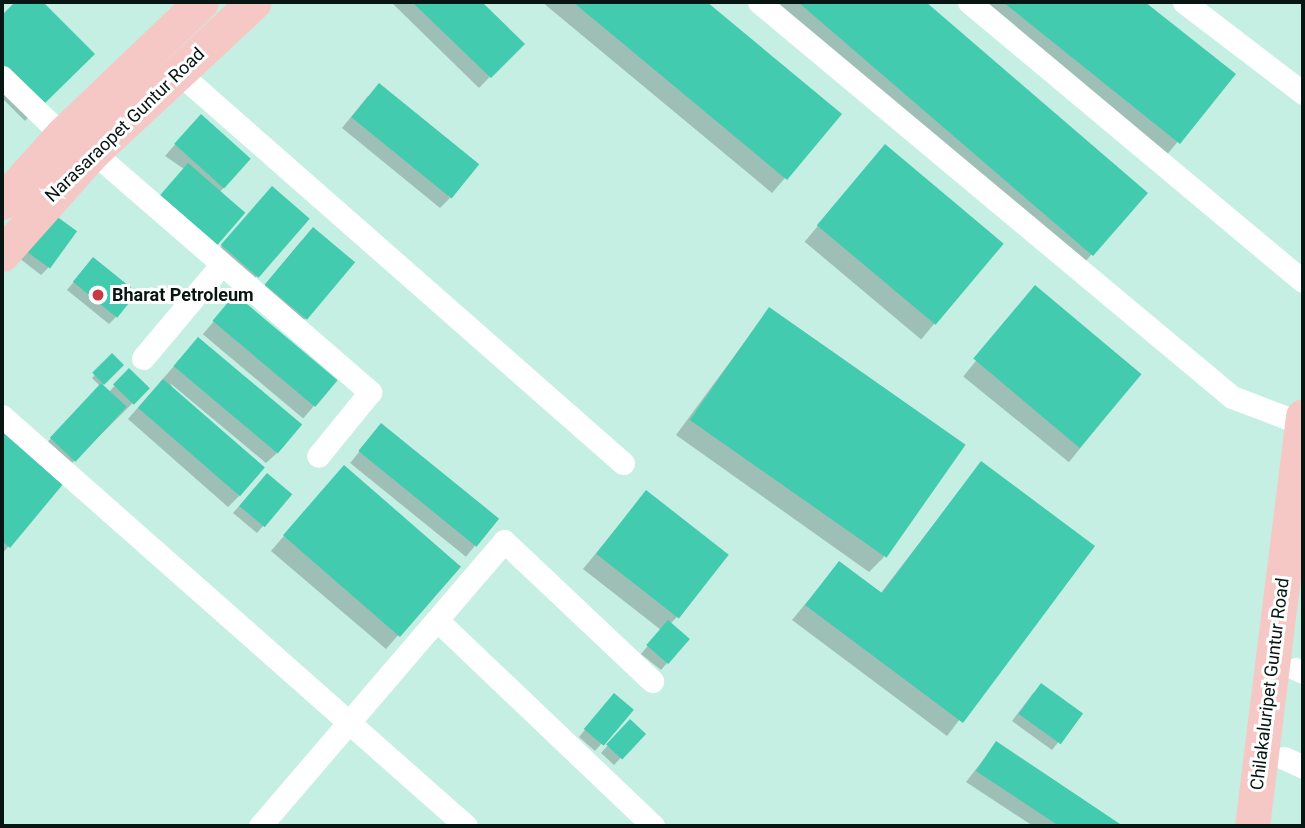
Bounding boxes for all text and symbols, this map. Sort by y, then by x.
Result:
street label: Narasaraopet Guntur Road [41,43,209,207]
place label: Bharat Petroleum [112,284,254,306]
marker: Bharat Petroleum [90,287,106,303]
street label: Chilakaluripet Guntur Road [1246,577,1294,791]

